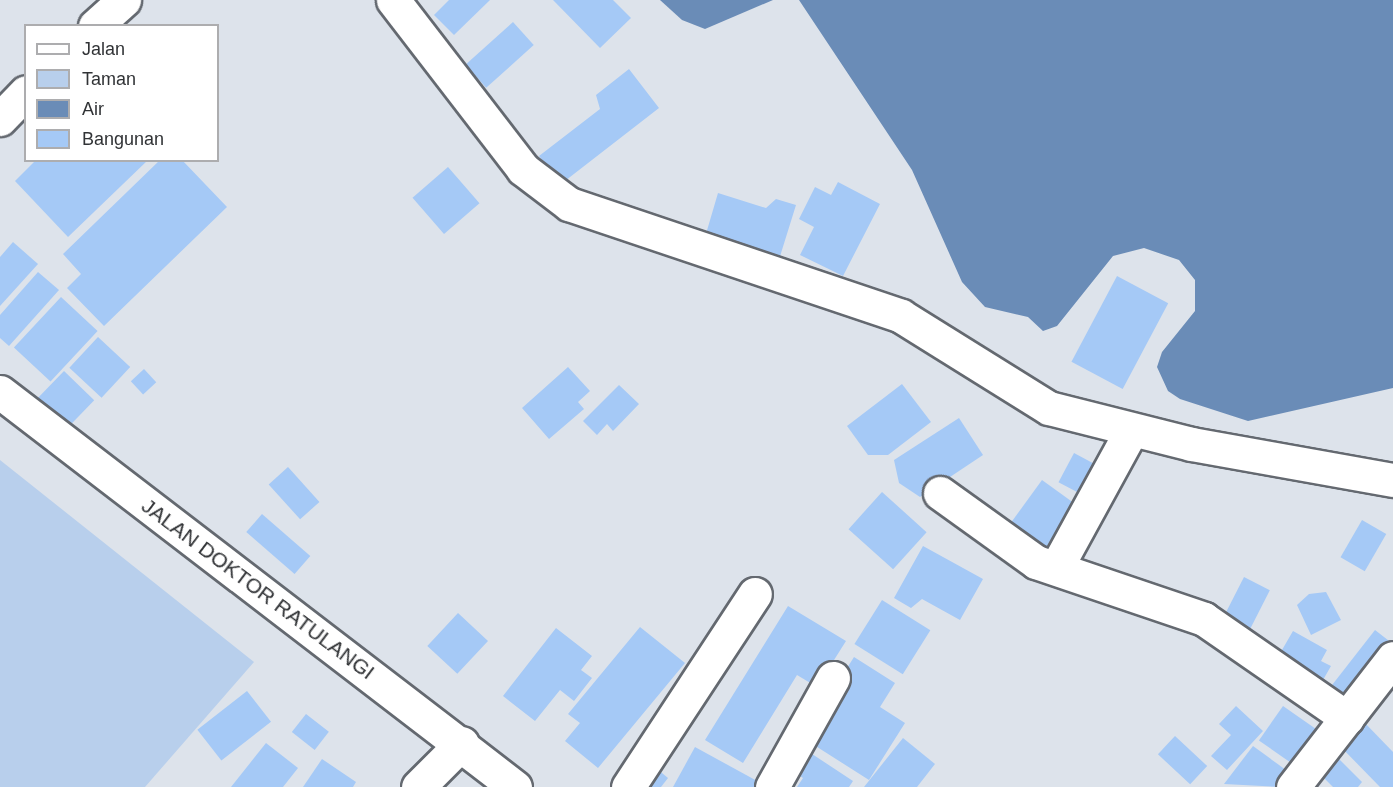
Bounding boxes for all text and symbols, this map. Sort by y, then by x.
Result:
legend [24,24,219,162]
text: Jalan [82,39,125,59]
text: Taman [82,69,136,89]
text: Air [82,99,104,119]
text: Bangunan [82,129,164,149]
street label: JALAN DOKTOR RATULANGI [137,493,379,685]

